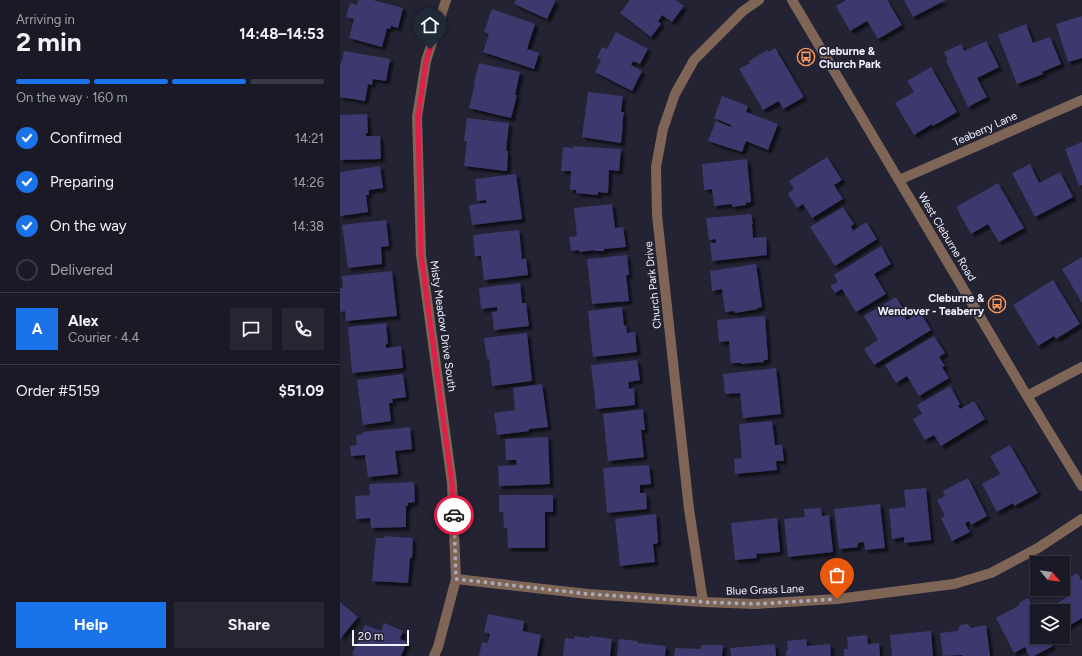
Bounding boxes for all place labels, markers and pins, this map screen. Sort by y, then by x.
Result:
pin [413,8,447,49]
place label: Cleburne & Church Park [819,45,881,71]
bus stop icon: Cleburne & Church Park [796,47,816,67]
place label: Cleburne & Wendover - Teaberry [878,292,985,318]
bus stop icon: Cleburne & Wendover - Teaberry [987,294,1007,314]
pin [820,558,854,599]

